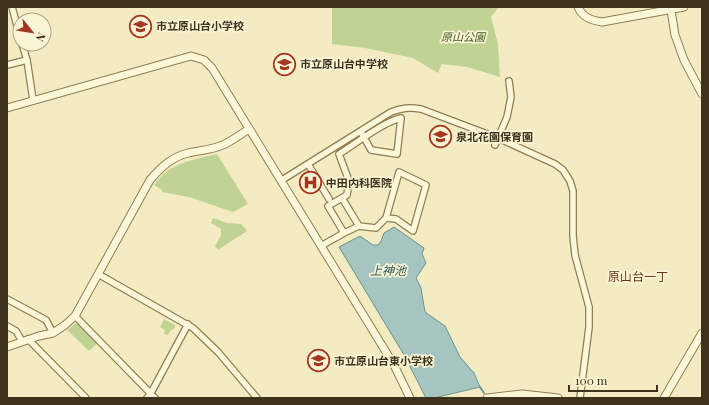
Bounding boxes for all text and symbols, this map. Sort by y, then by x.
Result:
north arrow [12,12,52,52]
school or university icon: 市立原山台小学校 [128,13,154,39]
place label: 市立原山台小学校 [156,18,244,33]
park label: 原山公園 [441,29,487,44]
text: N [33,30,50,44]
school or university icon: 市立原山台中学校 [272,51,298,77]
place label: 市立原山台中学校 [300,56,388,71]
school or university icon: 泉北花園保育園 [427,124,453,150]
place label: 泉北花園保育園 [456,129,533,144]
hospital icon: 中田内科医院 [297,170,323,196]
place label: 中田内科医院 [326,175,392,190]
water label: 上神池 [370,262,407,278]
district label: 原山台一丁 [608,268,668,284]
school or university icon: 市立原山台東小学校 [306,348,332,374]
place label: 市立原山台東小学校 [334,353,433,368]
scale bar [569,367,657,393]
text: 100 m [575,372,608,388]

